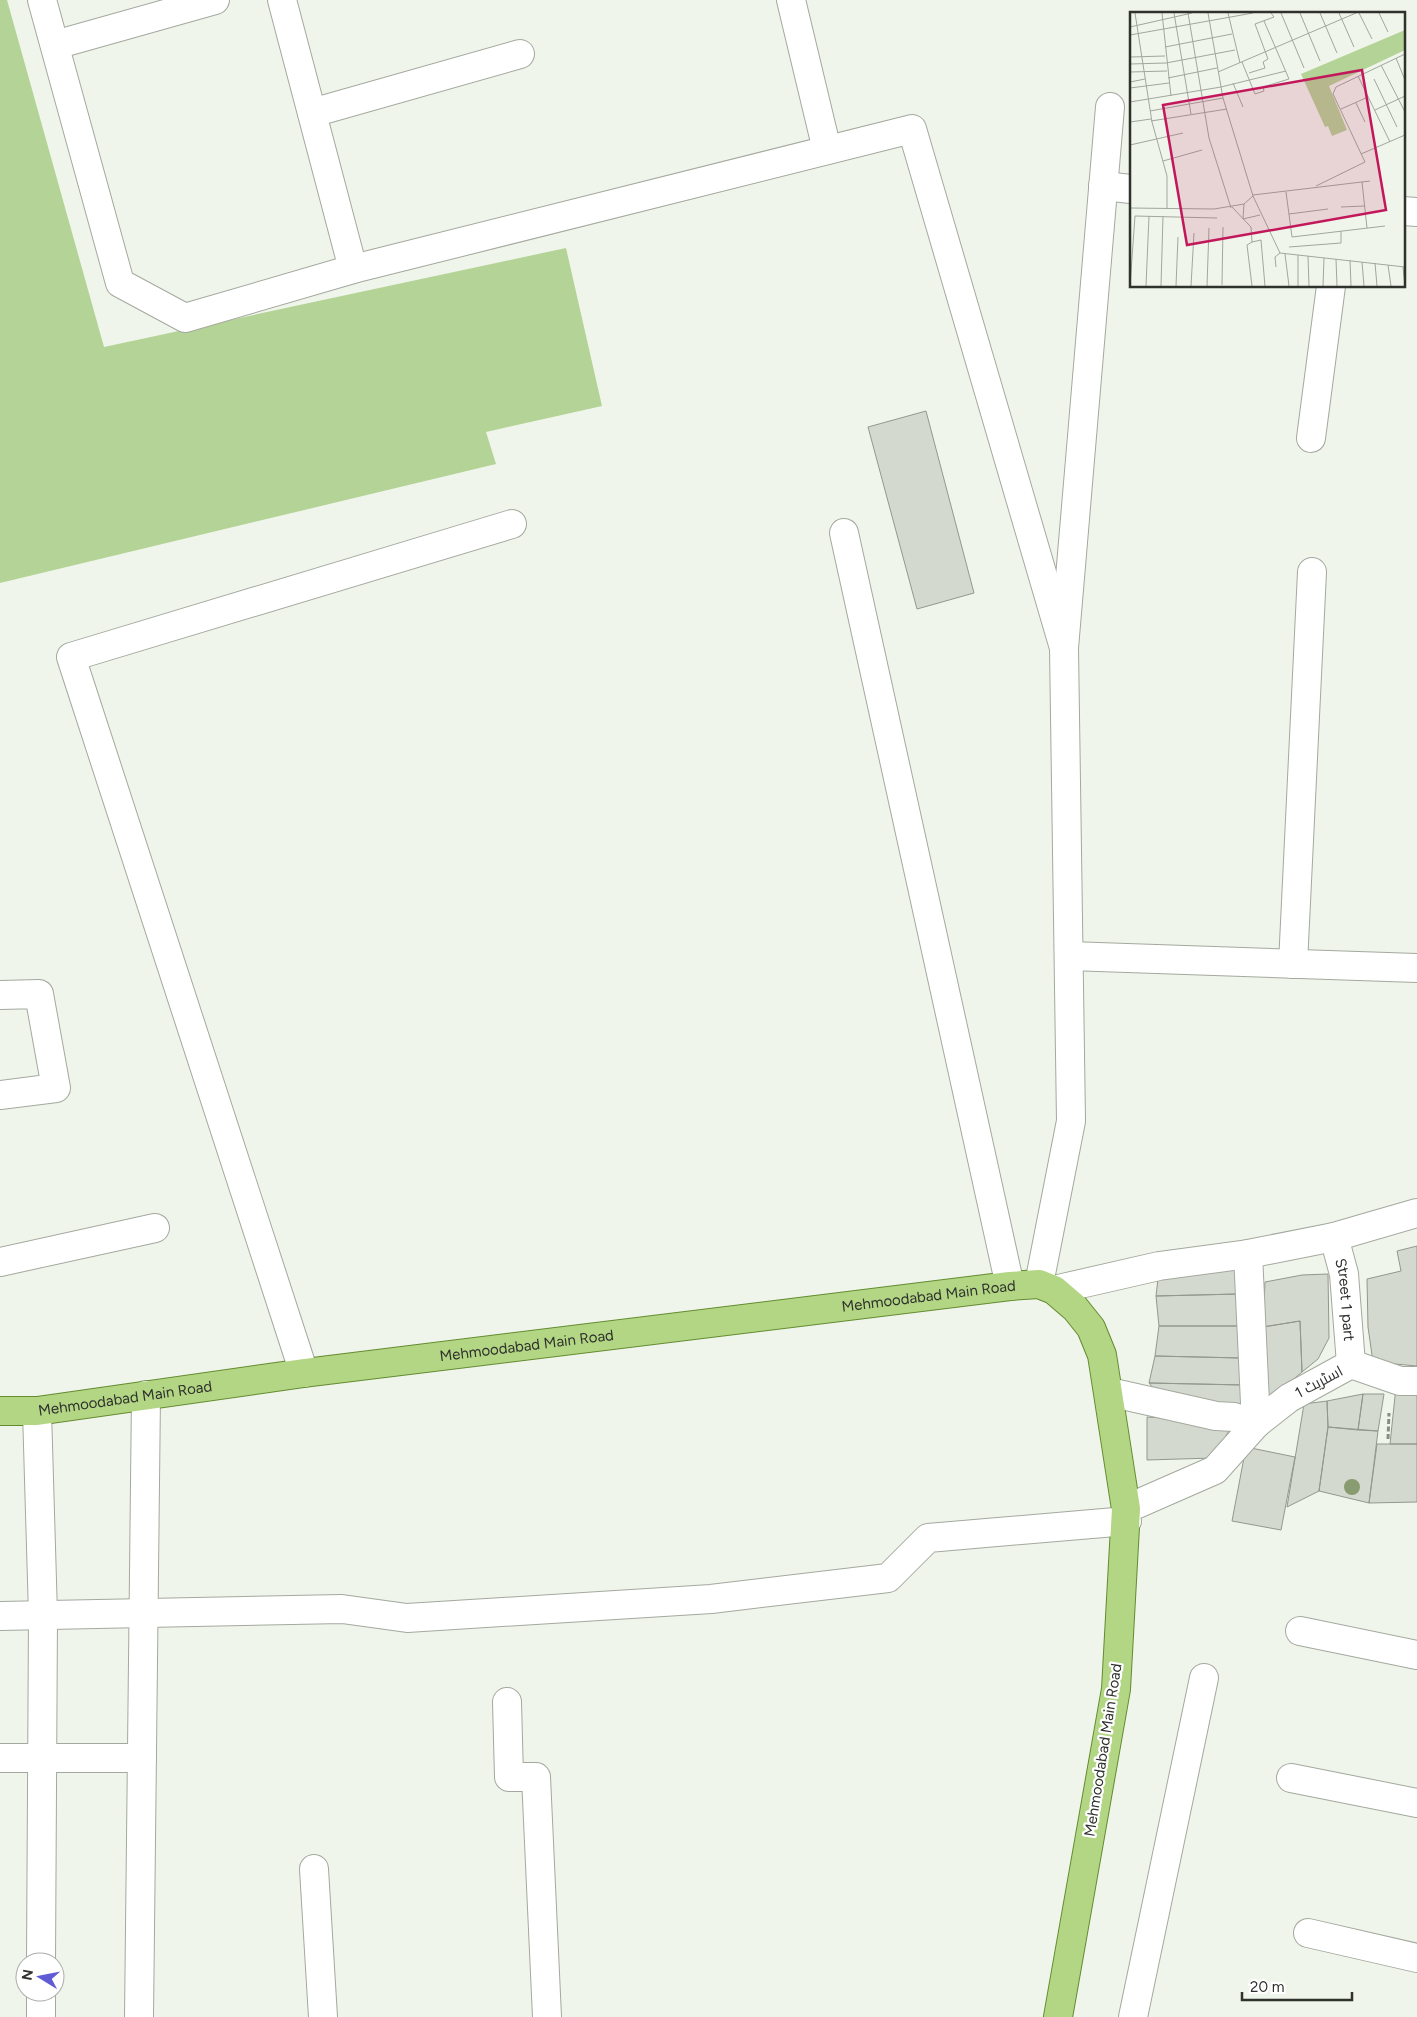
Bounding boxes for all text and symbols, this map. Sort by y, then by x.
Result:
inset map [1130,12,1404,288]
street label: Street 1 part [1331,1256,1358,1342]
street label: Mehmoodabad Main Road [840,1277,1016,1316]
street label: Mehmoodabad Main Road [439,1326,615,1365]
street label: اسٹریٹ 1 [1292,1362,1346,1402]
street label: Mehmoodabad Main Road [37,1377,213,1420]
street label: Mehmoodabad Main Road [1080,1662,1126,1838]
north arrow [15,1952,65,2002]
text: N [18,1968,37,1982]
scale bar [1242,1970,1352,2002]
text: 20 m [1250,1978,1284,1996]

